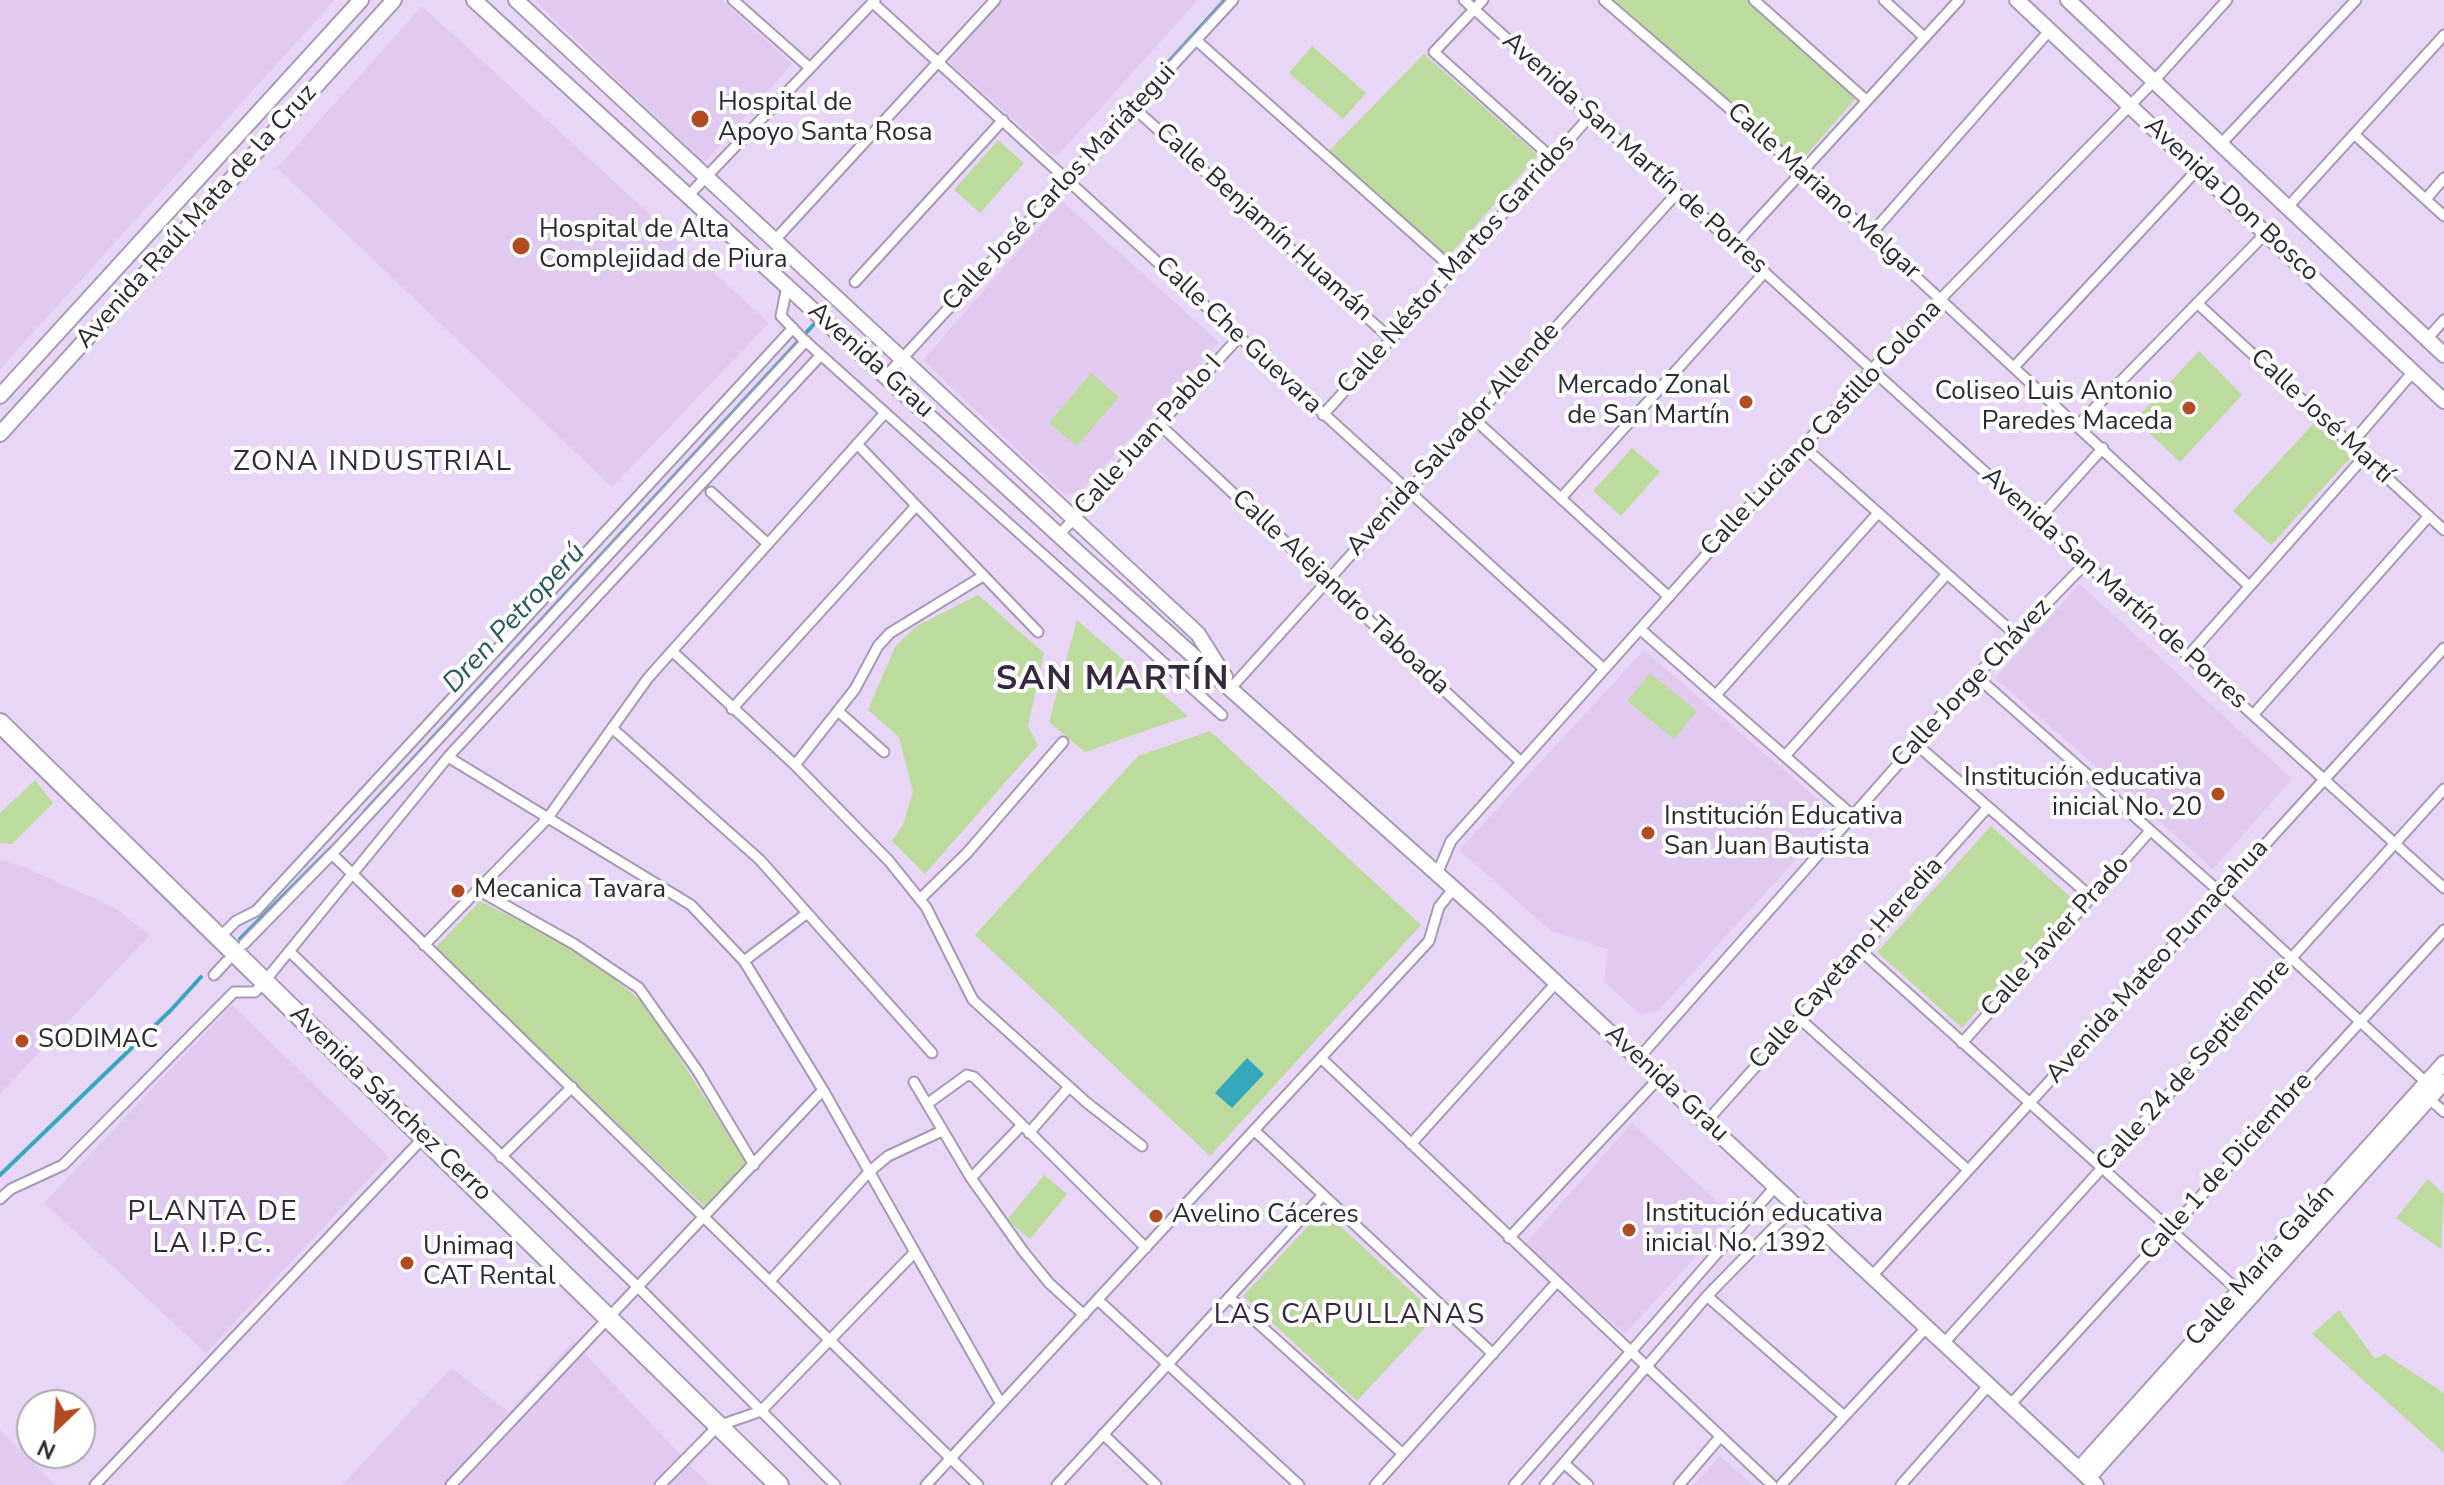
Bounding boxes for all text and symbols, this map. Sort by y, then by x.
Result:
street label: Avenida San Martín de Porres [1495,27,1773,281]
street label: Calle José Carlos Mariátegui [937,58,1183,318]
street label: Avenida Raúl Mata de la Cruz [70,79,324,355]
place label: Hospital de Apoyo Santa Rosa [718,88,933,150]
street label: Calle Mariano Melgar [1720,97,1926,287]
marker: Hospital de Apoyo Santa Rosa [689,108,711,130]
street label: Avenida Don Bosco [2137,111,2325,289]
street label: Calle Benjamín Huamán [1148,117,1378,329]
street label: Calle Néstor Martos Garridos [1332,128,1582,402]
place label: Hospital de Alta Complejidad de Piura [539,215,788,276]
marker: Hospital de Alta Complejidad de Piura [510,235,532,257]
street label: Calle Che Guevara [1148,251,1328,421]
street label: Calle Luciano Castillo Colona [1695,294,1949,564]
street label: Avenida Grau [801,296,939,426]
street label: Avenida Salvador Allende [1341,317,1567,563]
street label: Calle José Martí [2243,343,2399,491]
street label: Calle Juan Pablo I [1069,349,1229,523]
place label: Mercado Zonal de San Martín [1557,371,1730,432]
place label: Coliseo Luis Antonio Paredes Maceda [1935,377,2173,438]
marker: Mercado Zonal de San Martín [1737,393,1755,411]
marker: Coliseo Luis Antonio Paredes Maceda [2180,399,2198,417]
district label: ZONA INDUSTRIAL [233,446,513,480]
street label: Avenida San Martín de Porres [1975,462,2253,716]
street label: Calle Alejandro Taboada [1224,484,1456,702]
water label: Dren Petroperú [437,537,593,701]
street label: Calle Jorge Chávez [1886,593,2058,775]
district label: SAN MARTÍN [996,661,1230,701]
place label: Institución educativa inicial No. 20 [1964,763,2202,824]
marker: Institución educativa inicial No. 20 [2209,785,2227,803]
place label: Institución Educativa San Juan Bautista [1664,802,1903,864]
marker: Institución Educativa San Juan Bautista [1639,824,1657,842]
street label: Avenida Mateo Pumacahua [2040,834,2276,1090]
street label: Calle Javier Prado [1975,850,2137,1024]
street label: Calle Cayetano Heredia [1744,851,1950,1077]
place label: Mecanica Tavara [474,875,666,907]
marker: Mecanica Tavara [449,882,467,900]
street label: Calle 24 de Septiembre [2091,954,2297,1178]
street label: Avenida Sánchez Cerro [282,999,498,1209]
street label: Avenida Grau [1598,1019,1734,1149]
place label: SODIMAC [38,1025,158,1057]
marker: SODIMAC [13,1032,31,1050]
street label: Calle 1 de Diciembre [2134,1067,2320,1267]
street label: Calle María Galán [2180,1179,2342,1353]
district label: PLANTA DE LA I.P.C. [128,1196,298,1262]
place label: Institución educativa inicial No. 1392 [1645,1199,1883,1260]
place label: Avelino Cáceres [1172,1200,1359,1232]
marker: Avelino Cáceres [1147,1207,1165,1225]
marker: Institución educativa inicial No. 1392 [1620,1221,1638,1239]
place label: Unimaq CAT Rental [423,1232,556,1294]
marker: Unimaq CAT Rental [398,1254,416,1272]
district label: LAS CAPULLANAS [1214,1299,1486,1333]
north arrow [16,1389,96,1469]
text: N [33,1432,61,1466]

